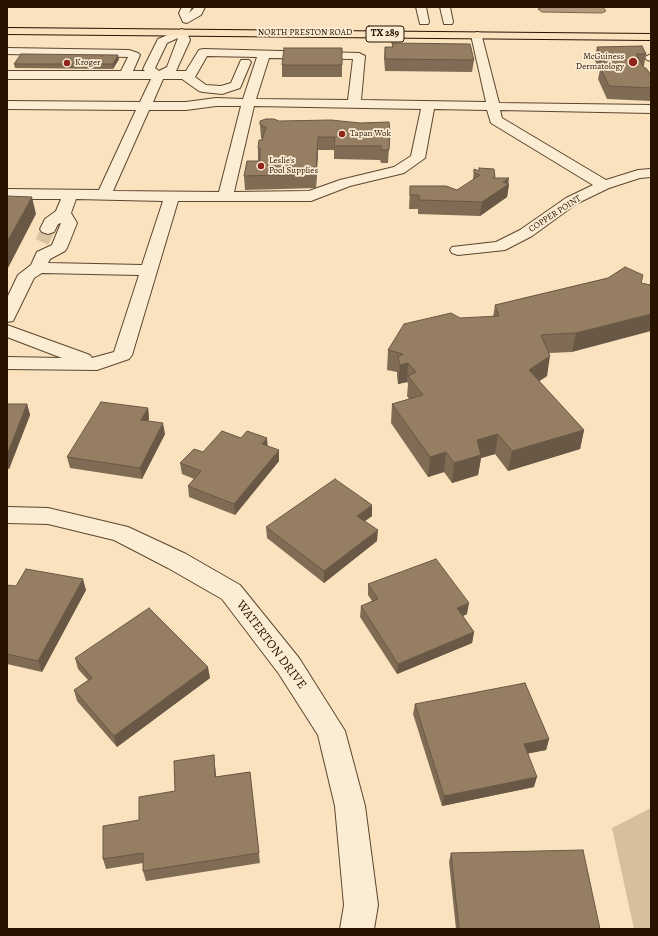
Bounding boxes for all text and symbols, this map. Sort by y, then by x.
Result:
road number: TX 289 [366,26,404,42]
street label: NORTH PRESTON ROAD [258,28,352,38]
place label: McGuiness Dermatology [576,52,624,73]
marker: McGuiness Dermatology [627,56,639,68]
marker: Kroger [62,58,72,68]
place label: Kroger [75,58,100,68]
marker: Tapan Wok [337,129,347,139]
place label: Tapan Wok [350,129,391,139]
place label: Leslie's Pool Supplies [269,156,318,177]
marker: Leslie's Pool Supplies [256,161,266,171]
street label: COPPER POINT [527,193,583,235]
street label: WATERTON DRIVE [233,598,309,692]

